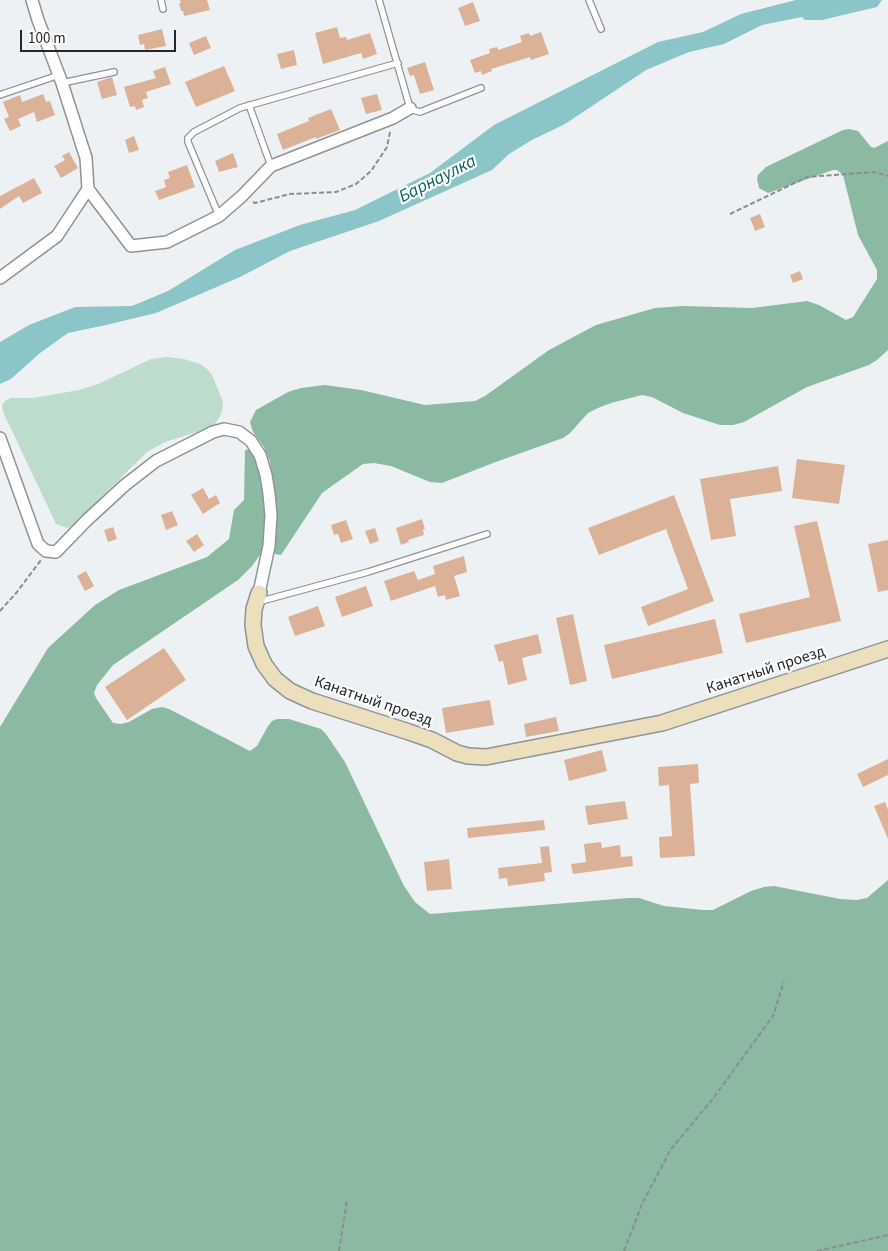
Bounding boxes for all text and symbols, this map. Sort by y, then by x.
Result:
scale bar [22,20,179,52]
text: 100 m [28,28,66,49]
water label: Барнаулка [396,151,480,209]
street label: Канатный проезд [704,643,828,699]
street label: Канатный проезд [311,673,435,731]

